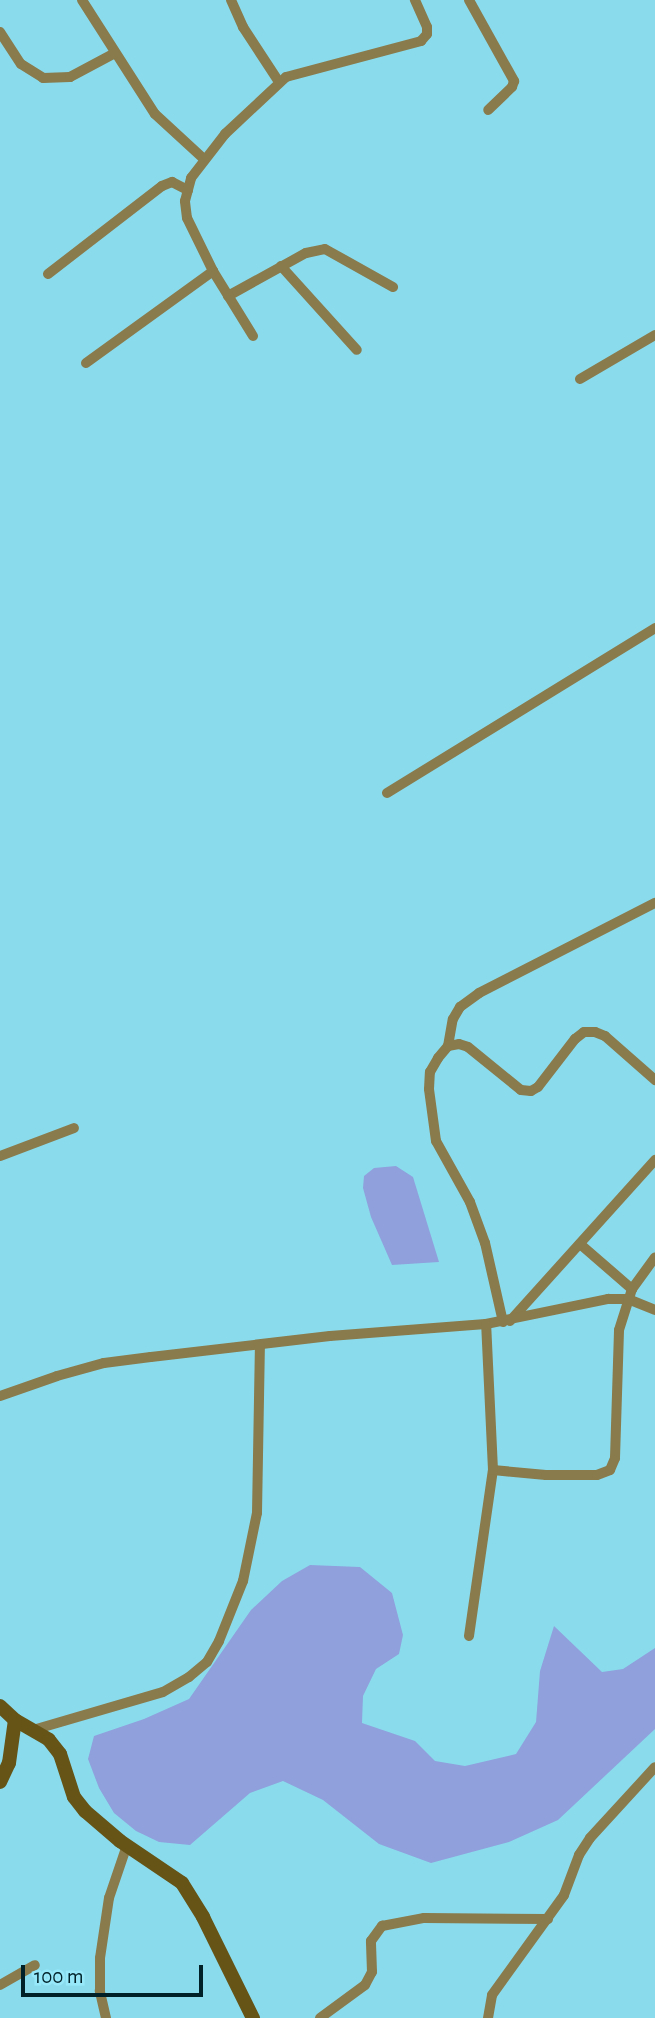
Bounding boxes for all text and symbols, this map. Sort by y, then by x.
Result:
scale bar [24,1952,206,1996]
text: 100 m [34,1966,84,1987]

